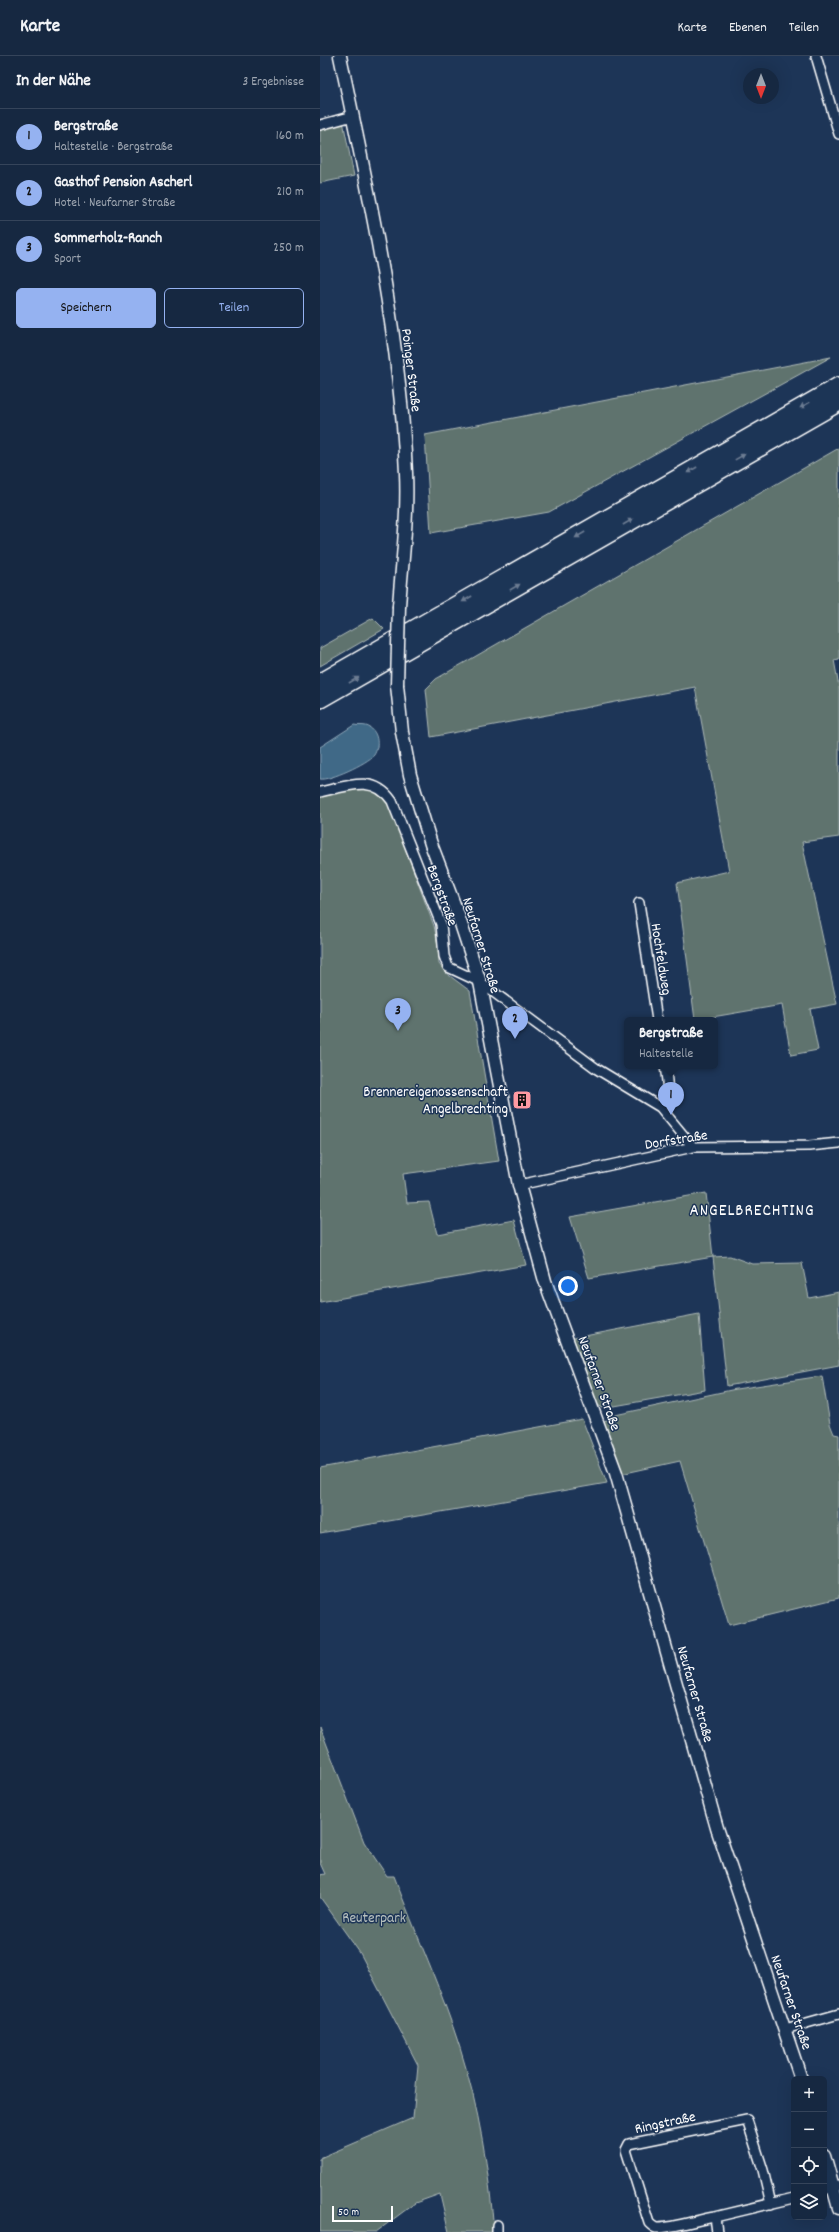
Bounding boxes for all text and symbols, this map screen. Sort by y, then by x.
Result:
text: Karte [20,14,60,41]
text: Karte [677,18,707,38]
text: Ebenen [729,18,767,38]
text: Teilen [789,18,819,38]
north arrow [743,68,779,104]
text: In der Nähe [16,70,91,94]
text: 3 Ergebnisse [242,73,304,92]
text: Bergstraße [54,116,118,138]
text: 1 [28,127,30,146]
text: 160 m [276,127,304,146]
text: Haltestelle · Bergstraße [54,138,173,157]
text: Gasthof Pension Ascherl [54,172,192,194]
text: 2 [26,183,32,202]
text: 210 m [276,183,304,202]
text: Hotel · Neufarner Straße [54,194,175,213]
text: Sommerholz-Ranch [54,228,162,250]
text: 3 [26,239,32,258]
text: 250 m [273,239,304,258]
text: Sport [54,250,81,269]
button: Speichern [16,288,156,328]
button: Teilen [164,288,304,328]
street label: Poinger Straße [394,327,426,414]
one-way arrow [799,402,811,409]
one-way arrow [734,454,746,461]
one-way arrow [686,466,698,473]
one-way arrow [622,519,633,526]
one-way arrow [574,531,586,538]
one-way arrow [509,583,521,590]
one-way arrow [461,596,473,603]
one-way arrow [348,676,360,683]
street label: Bergstraße [420,862,463,930]
street label: Neufarner Straße [455,895,505,997]
street label: Hochfeldweg [643,922,677,997]
pin: 3 [385,998,411,1031]
pin: 2 [502,1006,528,1039]
popup [624,1017,718,1069]
text: Bergstraße [639,1023,703,1045]
text: Haltestelle [639,1045,693,1064]
place label: Brennereigenossenschaft Angelbrechting [363,1082,508,1121]
pin: 1 [658,1082,684,1115]
building icon: Brennereigenossenschaft Angelbrechting [511,1089,533,1111]
street label: Dorfstraße [643,1125,710,1157]
district label: ANGELBRECHTING [689,1200,815,1224]
your location [558,1276,578,1296]
street label: Neufarner Straße [571,1333,626,1434]
street label: Neufarner Straße [670,1644,718,1746]
park label: Reuterpark [342,1908,406,1930]
street label: Neufarner Straße [764,1952,817,2054]
map controls [791,2076,827,2220]
button: + [791,2076,827,2112]
street label: Ringstraße [633,2107,698,2141]
button: − [791,2112,827,2148]
button: locate [791,2148,827,2184]
button: layers [791,2184,827,2220]
scale bar [332,2204,393,2223]
text: 50 m [338,2205,359,2221]

